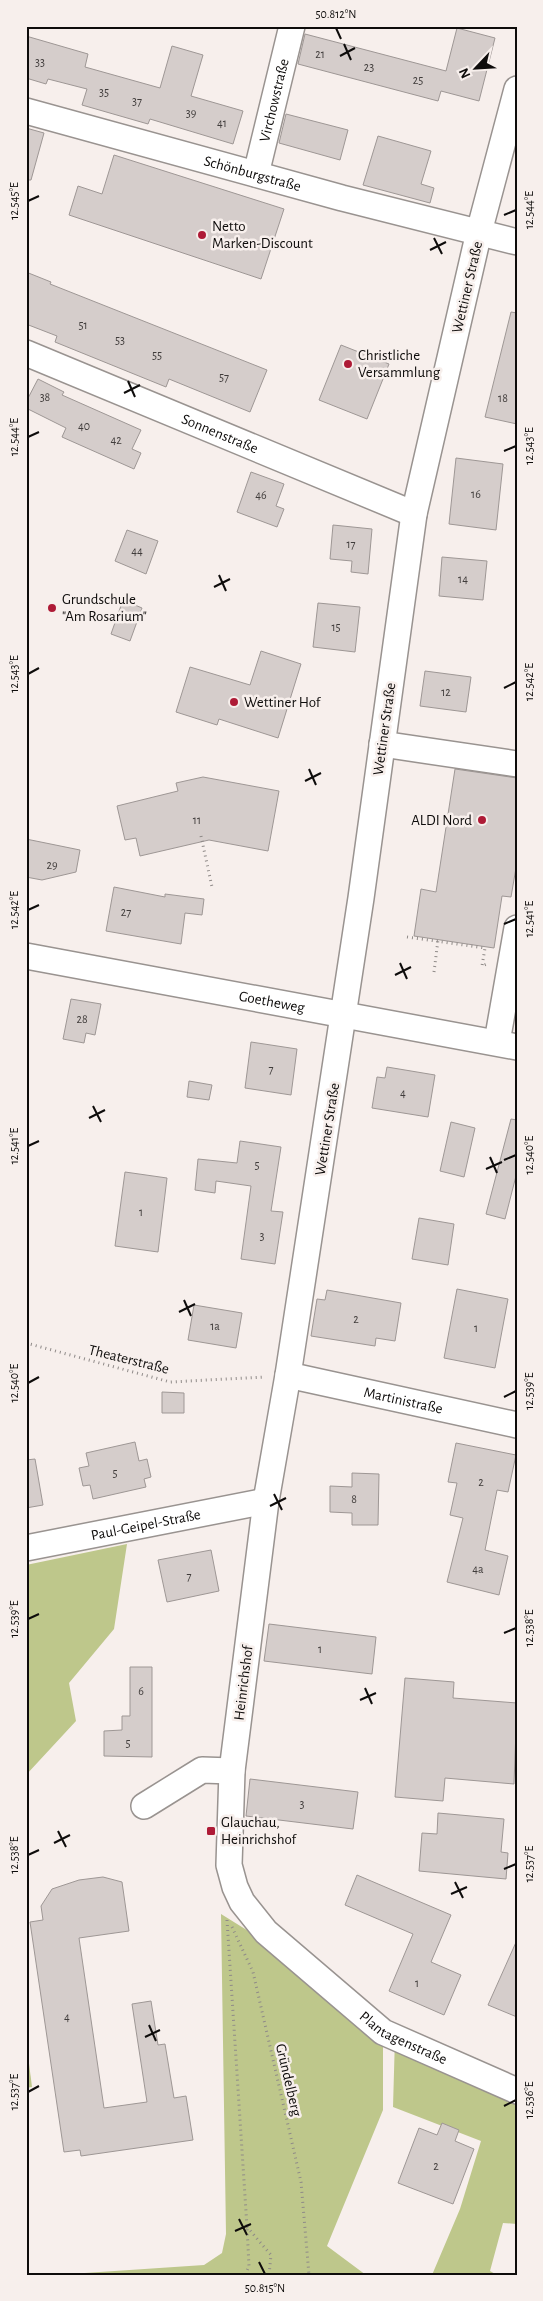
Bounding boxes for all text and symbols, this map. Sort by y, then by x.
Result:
text: 50.812°N [315,8,357,20]
north arrow [450,42,500,92]
house number: 21 [315,48,325,60]
house number: 33 [35,56,45,68]
street label: Virchowstraße [257,57,292,143]
house number: 23 [364,61,374,73]
text: N [457,66,474,80]
house number: 25 [413,74,423,86]
house number: 35 [99,86,109,98]
house number: 37 [132,95,142,107]
house number: 39 [186,107,197,119]
house number: 41 [217,117,227,129]
street label: Schönburgstraße [202,153,303,194]
text: 12.545°E [8,182,20,220]
text: 12.544°E [523,191,535,229]
place label: Netto Marken-Discount [212,219,313,251]
marker: Netto Marken-Discount [196,229,208,241]
street label: Wettiner Straße [450,240,485,334]
house number: 51 [78,319,88,331]
house number: 53 [115,334,125,346]
place label: Christliche Versammlung [358,348,441,380]
house number: 55 [152,349,162,361]
marker: Christliche Versammlung [342,358,354,370]
house number: 57 [219,371,229,383]
house number: 38 [40,391,51,403]
house number: 18 [498,392,508,404]
street label: Sonnenstraße [179,411,260,456]
text: 12.544°E [8,418,20,456]
house number: 40 [78,420,90,432]
text: 12.543°E [523,427,535,465]
house number: 42 [110,434,122,446]
house number: 16 [471,488,481,500]
house number: 46 [255,489,267,501]
house number: 17 [346,538,356,550]
house number: 44 [131,545,143,557]
house number: 14 [458,573,468,585]
place label: Grundschule "Am Rosarium" [62,592,147,624]
marker: Grundschule "Am Rosarium" [46,602,58,614]
house number: 15 [331,621,341,633]
text: 12.543°E [8,655,20,693]
text: 12.542°E [523,663,535,701]
street label: Wettiner Straße [371,682,398,776]
house number: 12 [441,686,451,698]
place label: Wettiner Hof [244,695,322,710]
marker: Wettiner Hof [228,696,240,708]
place label: ALDI Nord [411,813,472,828]
house number: 11 [193,814,201,826]
marker: ALDI Nord [476,814,488,826]
house number: 29 [46,859,58,871]
text: 12.542°E [8,891,20,929]
text: 12.541°E [523,901,535,937]
house number: 27 [121,906,131,918]
street label: Goetheweg [238,989,306,1016]
house number: 28 [76,1013,88,1025]
house number: 7 [268,1063,274,1075]
street label: Wettiner Straße [313,1082,342,1176]
house number: 4 [400,1087,406,1099]
text: 12.541°E [8,1128,20,1164]
text: 12.540°E [523,1135,535,1174]
house number: 5 [254,1159,260,1171]
house number: 1 [139,1206,143,1218]
house number: 3 [260,1230,265,1242]
house number: 2 [353,1313,359,1325]
house number: 1a [210,1320,220,1332]
house number: 1 [474,1322,478,1334]
street label: Theaterstraße [87,1342,171,1377]
text: 12.540°E [8,1363,20,1402]
text: 12.539°E [523,1372,535,1410]
street label: Martinistraße [362,1385,444,1417]
house number: 5 [112,1467,118,1479]
house number: 2 [478,1476,484,1488]
house number: 8 [351,1493,357,1505]
street label: Paul-Geipel-Straße [90,1507,202,1543]
house number: 4a [472,1563,484,1575]
house number: 7 [186,1570,192,1582]
text: 12.539°E [8,1600,20,1638]
text: 12.538°E [523,1609,535,1647]
street label: Heinrichshof [231,1643,256,1721]
house number: 1 [318,1643,322,1655]
house number: 6 [138,1685,144,1697]
house number: 5 [125,1737,131,1749]
house number: 3 [300,1798,305,1810]
place label: Glauchau, Heinrichshof [221,1815,298,1847]
marker: Glauchau, Heinrichshof [205,1825,217,1837]
text: 12.538°E [8,1836,20,1874]
text: 12.537°E [523,1845,535,1882]
house number: 1 [415,1977,419,1989]
street label: Plantagenstraße [357,2009,449,2067]
house number: 4 [64,2011,70,2023]
street label: Gründelberg [273,2042,304,2119]
text: 12.537°E [8,2073,20,2110]
text: 12.536°E [523,2081,535,2119]
house number: 2 [433,2160,439,2172]
text: 50.815°N [245,2282,285,2294]

